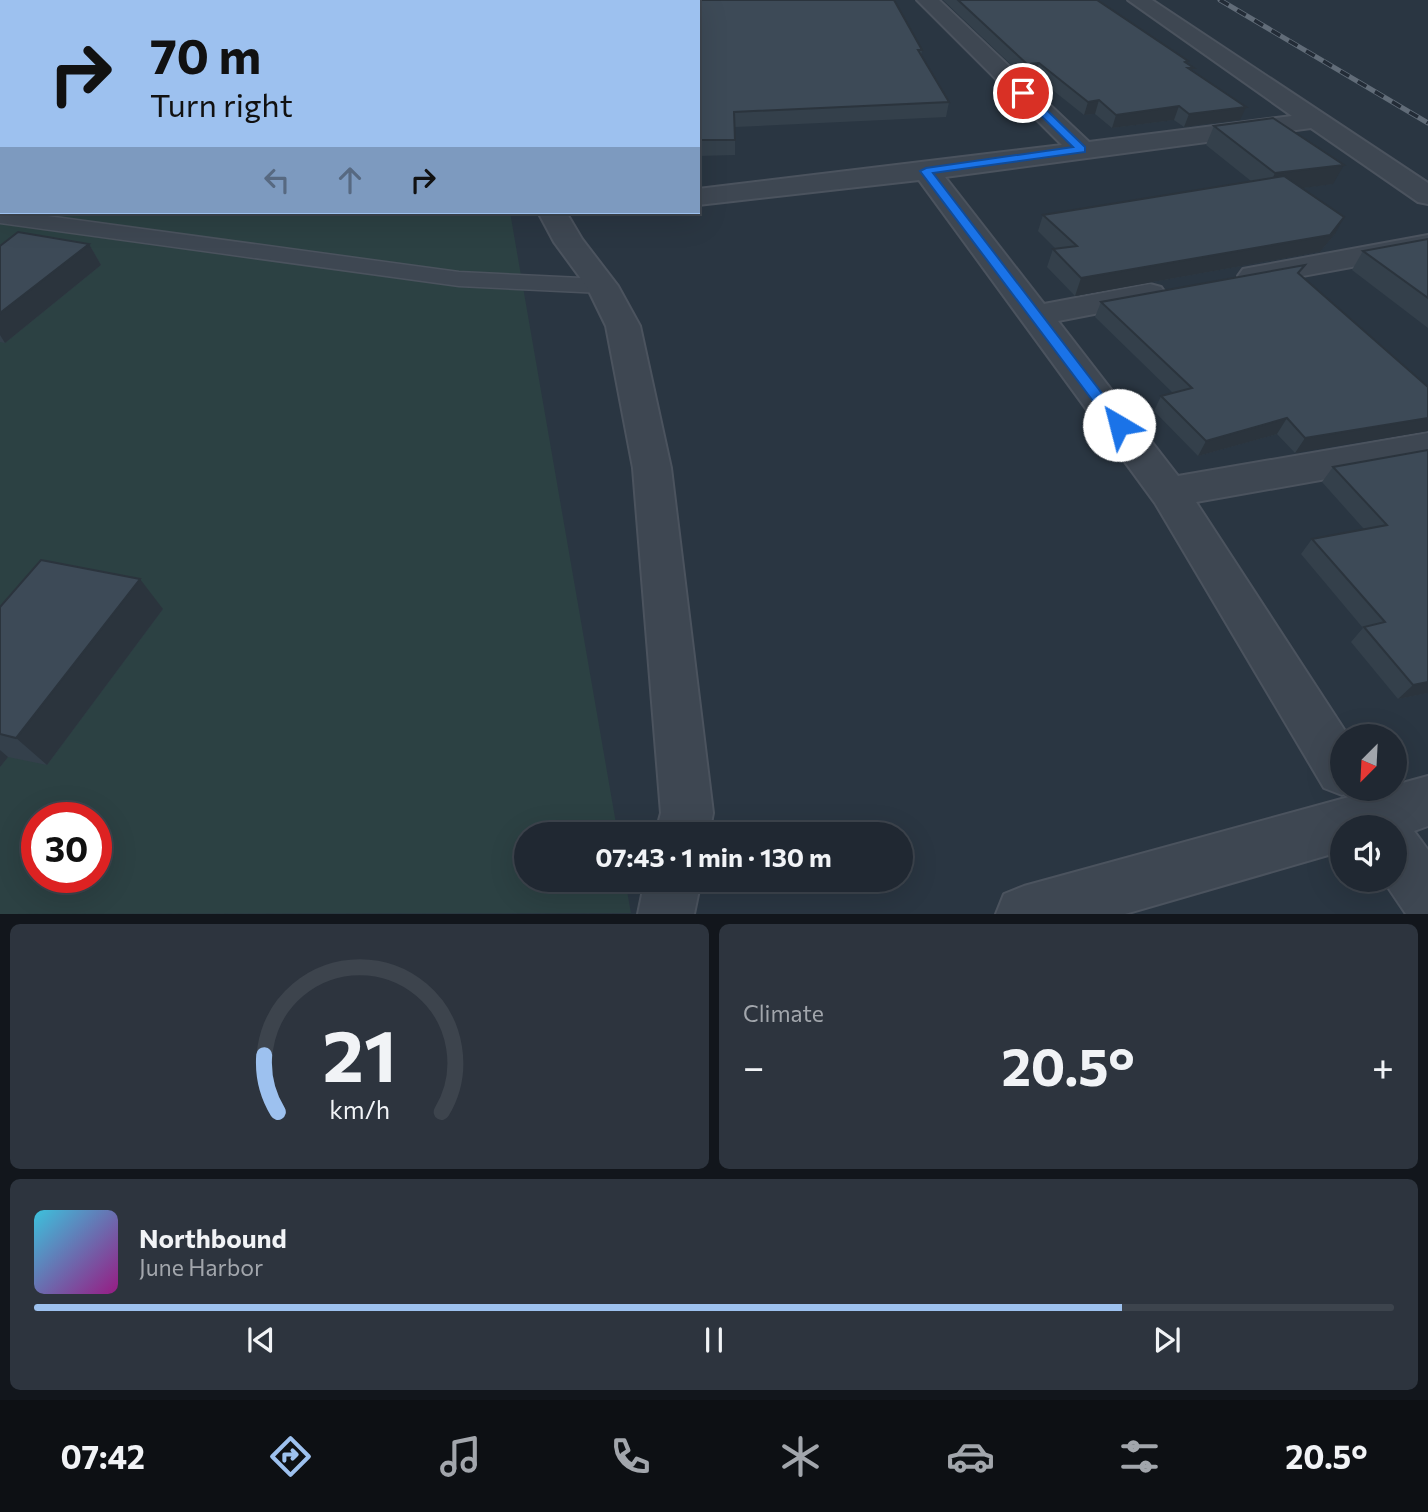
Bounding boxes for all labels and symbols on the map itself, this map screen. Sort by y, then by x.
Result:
pin [993,63,1053,123]
position arrow [1082,388,1156,462]
north arrow [1330,724,1407,802]
speed limit sign: 30 [21,802,112,893]

